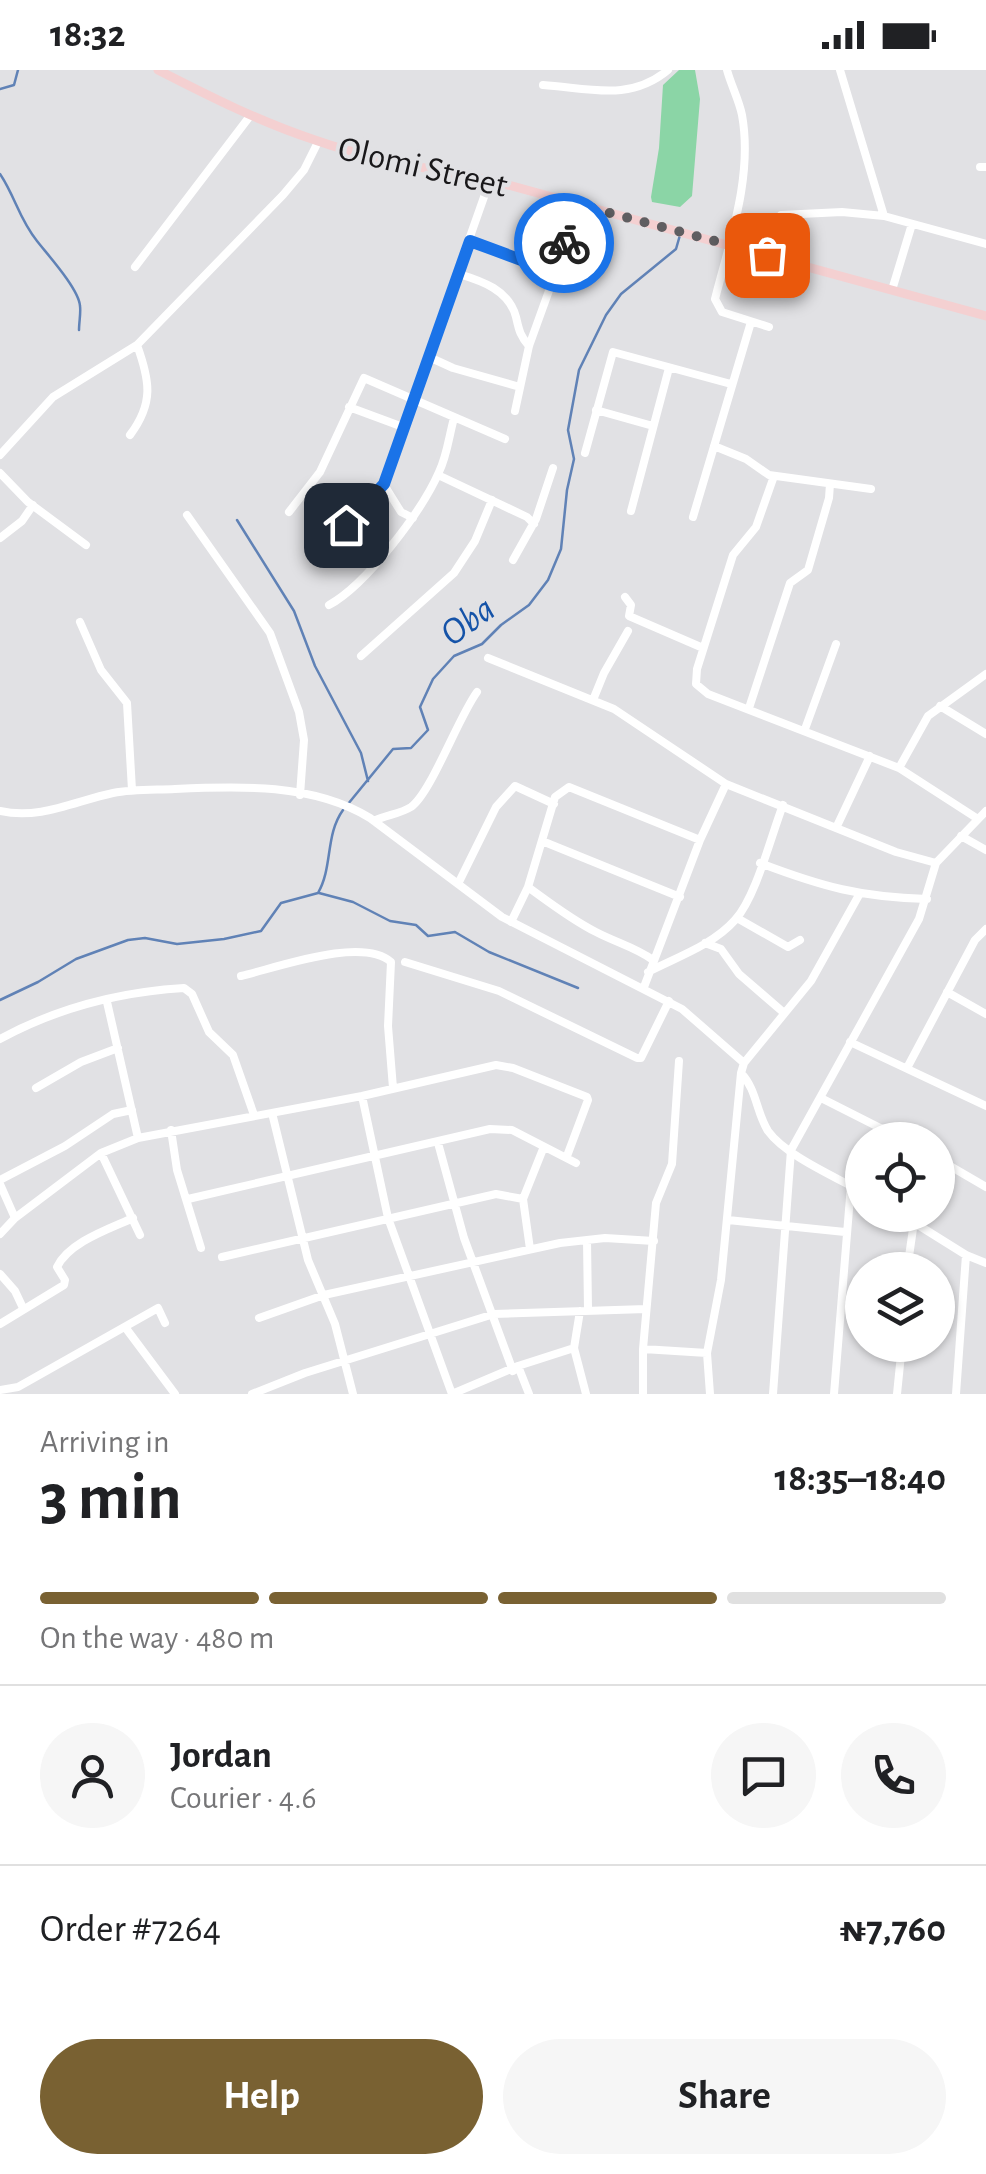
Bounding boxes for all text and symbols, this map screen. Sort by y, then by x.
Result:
text: 18:32 [50,16,125,54]
street label: Olomi Street [335,131,511,204]
courier [514,193,614,293]
pin [725,213,810,298]
icon: bike [537,216,592,271]
icon: bag [740,228,795,283]
pin [304,483,389,568]
icon: home [319,498,374,553]
water label: Oba [434,590,502,654]
map controls [845,1122,955,1362]
button: locate [845,1122,955,1232]
button: layers [845,1252,955,1362]
text: Arriving in [40,1426,169,1458]
text: 18:35–18:40 [775,1460,946,1498]
text: 3 min [40,1466,182,1531]
text: On the way · 480 m [40,1622,274,1654]
button: person [40,1723,145,1828]
button: chat [711,1723,816,1828]
button: phone [841,1723,946,1828]
text: Jordan [170,1737,272,1775]
text: Courier · 4.6 [170,1782,317,1814]
text: Order #7264 [40,1911,221,1949]
text: ₦7,760 [840,1911,946,1949]
button: Help [40,2039,483,2154]
button: Share [503,2039,946,2154]

